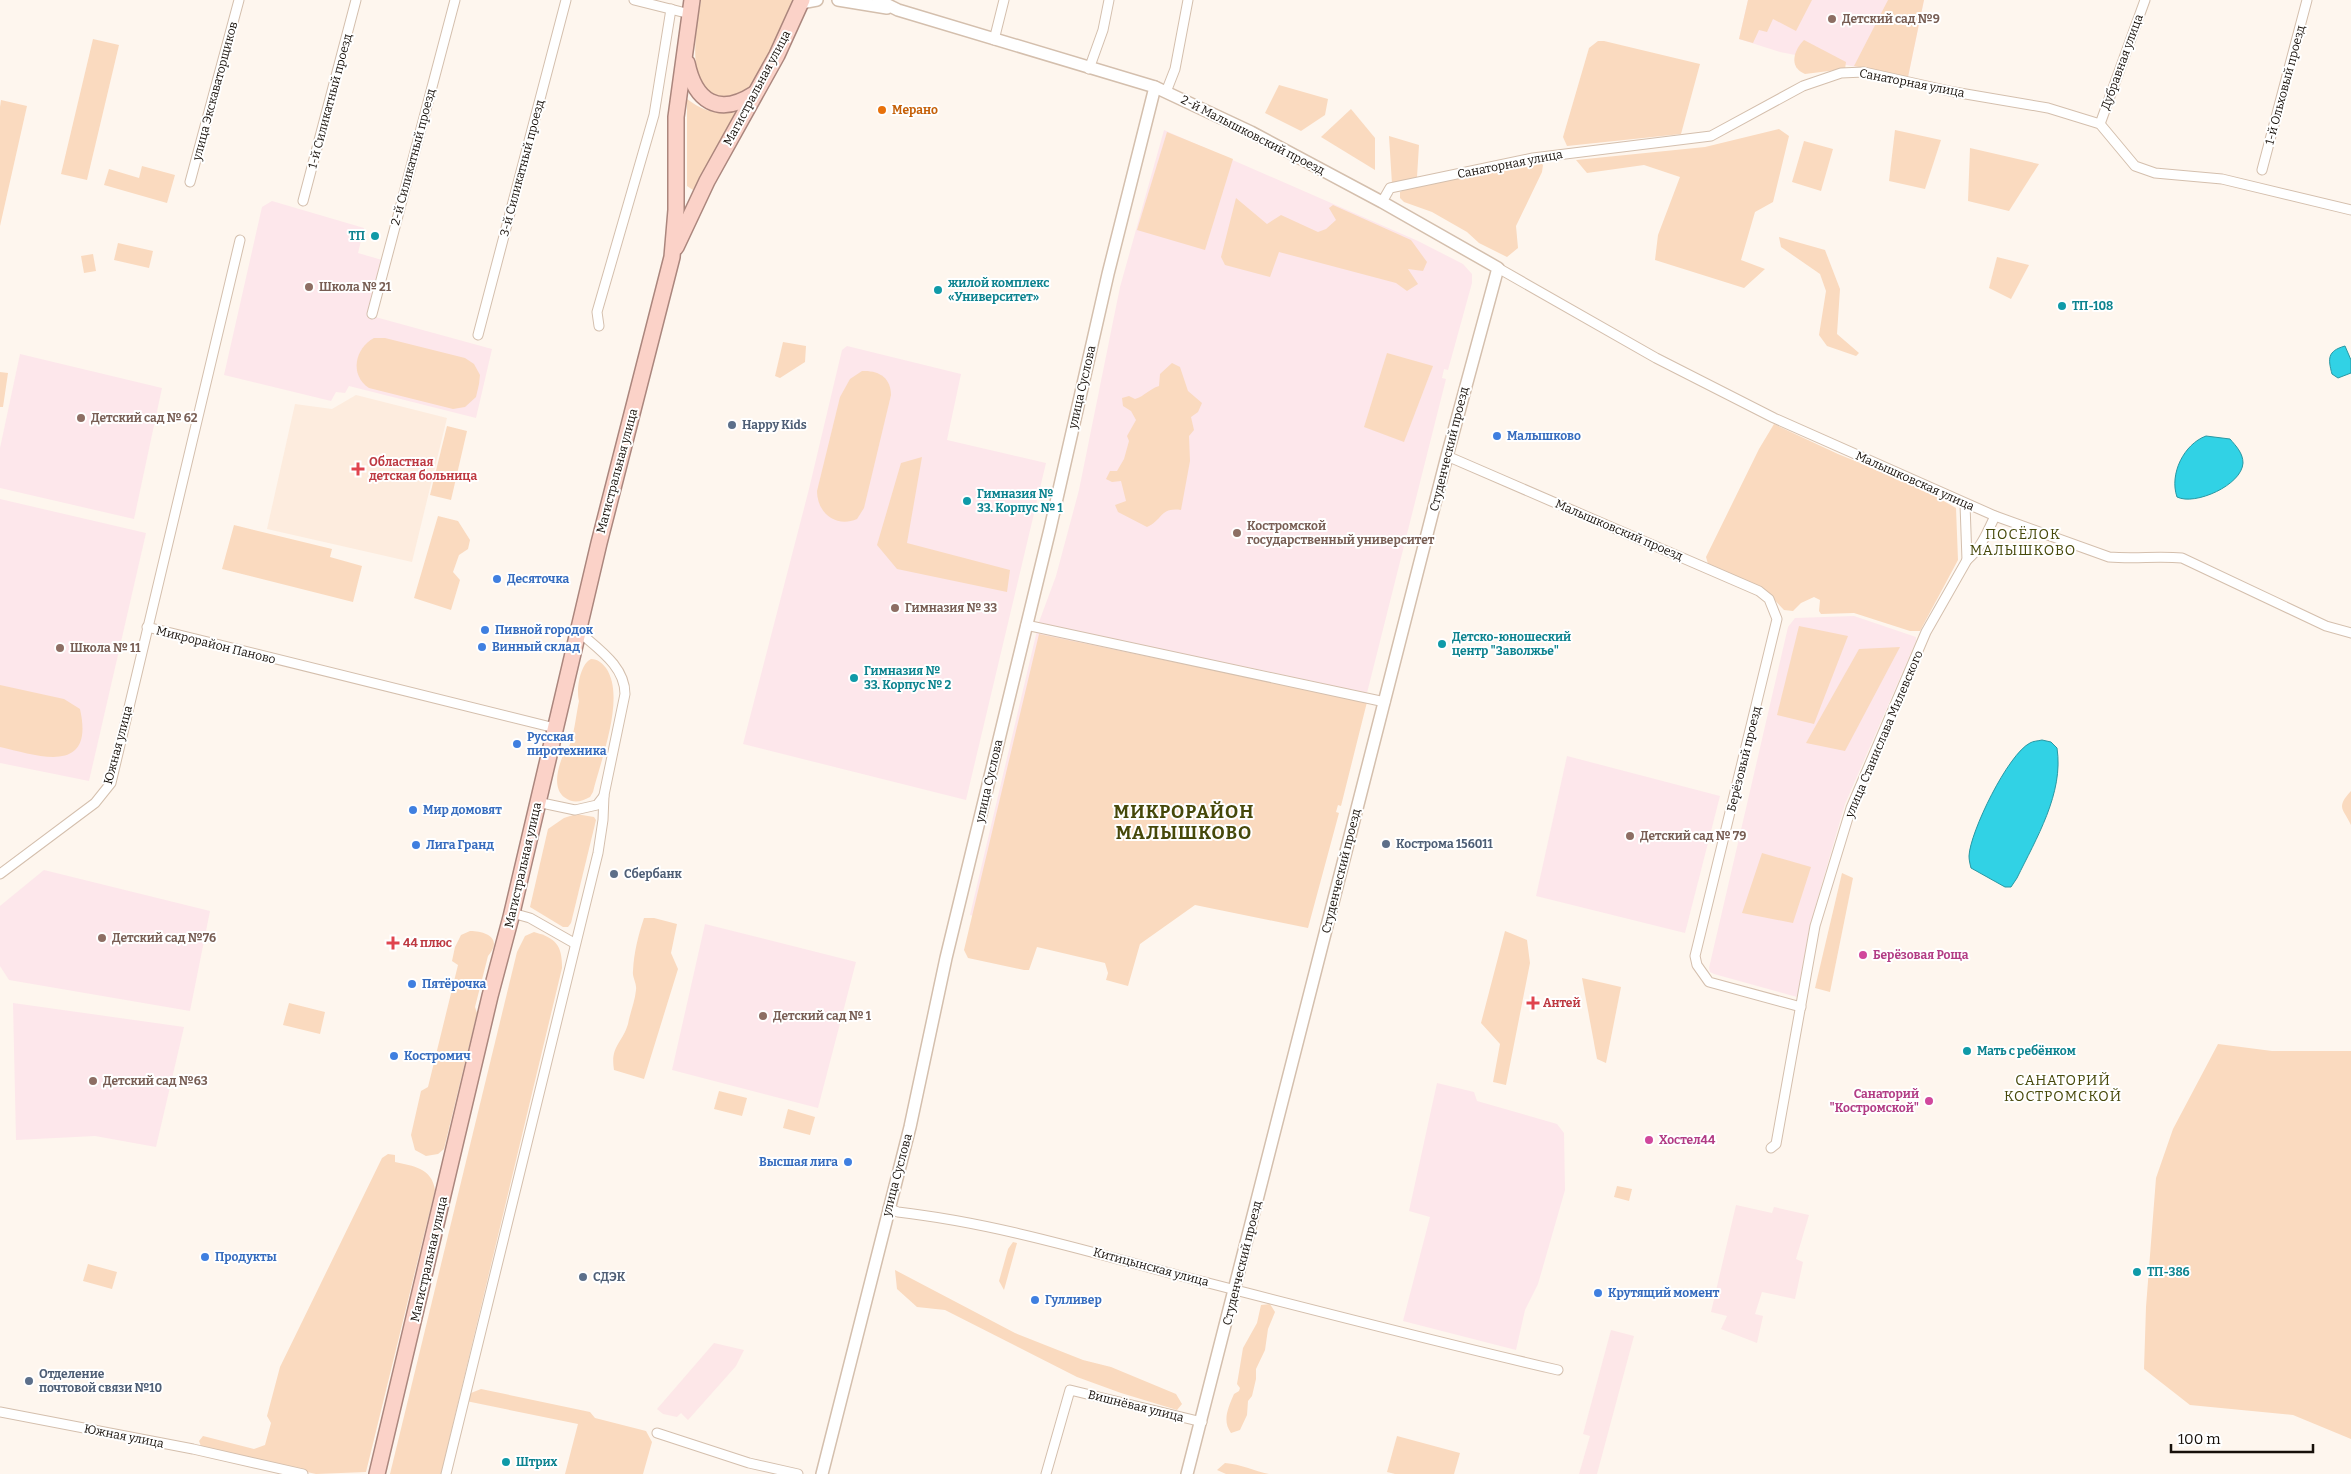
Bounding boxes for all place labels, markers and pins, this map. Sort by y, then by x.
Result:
place label: Детский сад №9 [1842,12,1940,26]
marker: Детский сад №9 [1826,13,1838,25]
place label: Мерано [892,103,938,117]
marker: Мерано [876,104,888,116]
place label: ТП [349,229,365,243]
marker: ТП [369,230,381,242]
place label: жилой комплекс «Университет» [948,276,1049,304]
place label: Школа № 21 [319,280,392,294]
marker: Школа № 21 [303,281,315,293]
marker: жилой комплекс «Университет» [932,284,944,296]
place label: ТП-108 [2072,299,2113,313]
marker: ТП-108 [2056,300,2068,312]
place label: Детский сад № 62 [91,411,198,425]
marker: Детский сад № 62 [75,412,87,424]
place label: Happy Kids [742,418,807,432]
marker: Happy Kids [726,419,738,431]
place label: Малышково [1507,429,1581,443]
marker: Малышково [1491,430,1503,442]
place label: Областная детская больница [369,455,477,483]
marker: Областная детская больница [351,462,365,476]
place label: Гимназия № 33. Корпус № 1 [977,487,1064,515]
marker: Гимназия № 33. Корпус № 1 [961,495,973,507]
place label: Костромской государственный университет [1247,519,1435,547]
marker: Костромской государственный университет [1231,527,1243,539]
place label: Десяточка [507,572,569,586]
marker: Десяточка [491,573,503,585]
place label: Гимназия № 33 [905,601,997,615]
marker: Гимназия № 33 [889,602,901,614]
place label: Пивной городок [495,623,594,637]
marker: Пивной городок [479,624,491,636]
place label: Детско-юношеский центр "Заволжье" [1452,630,1571,658]
marker: Детско-юношеский центр "Заволжье" [1436,638,1448,650]
place label: Винный склад [492,640,580,654]
place label: Школа № 11 [70,641,141,655]
marker: Винный склад [476,641,488,653]
marker: Школа № 11 [54,642,66,654]
place label: Гимназия № 33. Корпус № 2 [864,664,952,692]
marker: Гимназия № 33. Корпус № 2 [848,672,860,684]
place label: Русская пиротехника [527,730,607,758]
marker: Русская пиротехника [511,738,523,750]
place label: Мир домовят [423,803,502,817]
marker: Мир домовят [407,804,419,816]
place label: Детский сад № 79 [1640,829,1746,843]
marker: Детский сад № 79 [1624,830,1636,842]
place label: Кострома 156011 [1396,837,1493,851]
place label: Лига Гранд [426,838,494,852]
marker: Кострома 156011 [1380,838,1392,850]
marker: Лига Гранд [410,839,422,851]
place label: Сбербанк [624,867,683,881]
marker: Сбербанк [608,868,620,880]
place label: Детский сад №76 [112,931,216,945]
marker: Детский сад №76 [96,932,108,944]
place label: 44 плюс [403,936,452,950]
marker: 44 плюс [387,937,399,949]
place label: Берёзовая Роща [1873,948,1969,962]
marker: Берёзовая Роща [1857,949,1869,961]
place label: Пятёрочка [422,977,487,991]
marker: Пятёрочка [406,978,418,990]
place label: Антей [1543,996,1581,1010]
marker: Антей [1527,997,1539,1009]
place label: Детский сад № 1 [773,1009,872,1023]
marker: Детский сад № 1 [757,1010,769,1022]
place label: Мать с ребёнком [1977,1044,2076,1058]
marker: Мать с ребёнком [1961,1045,1973,1057]
place label: Костромич [404,1049,471,1063]
marker: Костромич [388,1050,400,1062]
place label: Детский сад №63 [103,1074,208,1088]
marker: Детский сад №63 [87,1075,99,1087]
place label: Санаторий "Костромской" [1829,1087,1919,1115]
marker: Санаторий "Костромской" [1923,1095,1935,1107]
place label: Хостел44 [1659,1133,1716,1147]
marker: Хостел44 [1643,1134,1655,1146]
place label: Высшая лига [759,1155,838,1169]
marker: Высшая лига [842,1156,854,1168]
place label: Продукты [215,1250,277,1264]
marker: Продукты [199,1251,211,1263]
place label: ТП-386 [2147,1265,2190,1279]
marker: ТП-386 [2131,1266,2143,1278]
place label: СДЭК [593,1270,626,1284]
marker: СДЭК [577,1271,589,1283]
place label: Крутящий момент [1608,1286,1720,1300]
marker: Крутящий момент [1592,1287,1604,1299]
place label: Гулливер [1045,1293,1102,1307]
marker: Гулливер [1029,1294,1041,1306]
place label: Отделение почтовой связи №10 [39,1367,163,1395]
marker: Отделение почтовой связи №10 [23,1375,35,1387]
place label: Штрих [516,1455,558,1469]
marker: Штрих [500,1456,512,1468]

